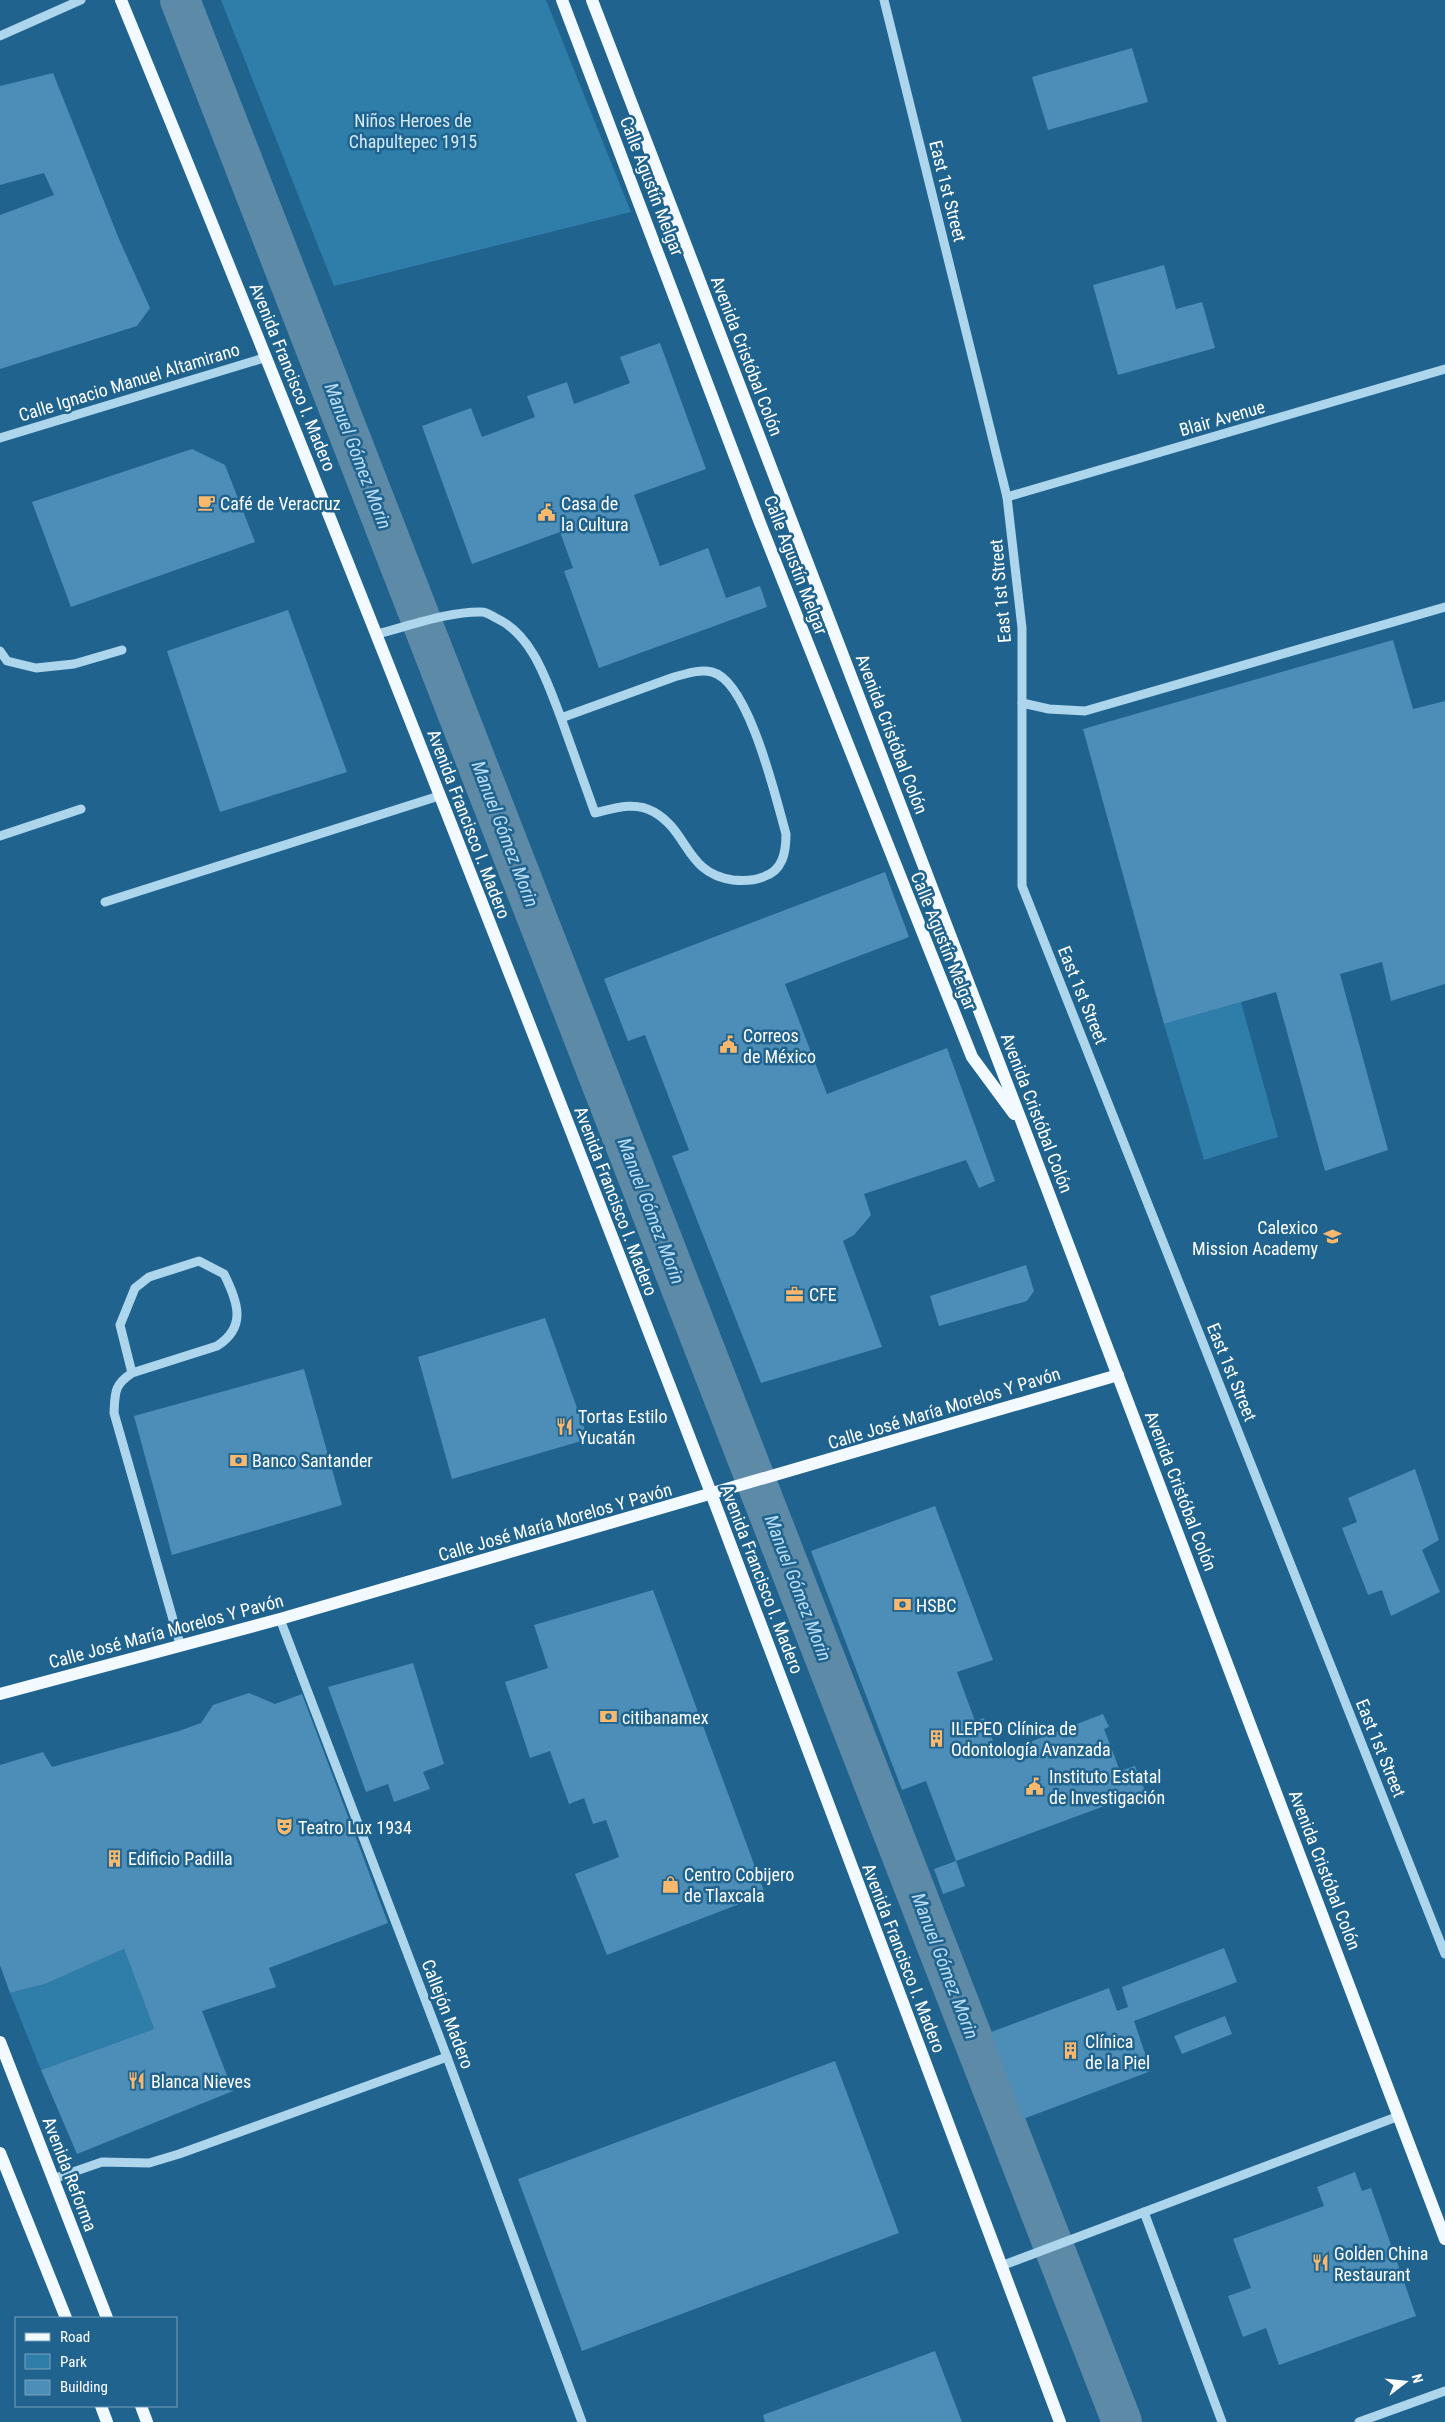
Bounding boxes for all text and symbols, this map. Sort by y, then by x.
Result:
park label: Niños Heroes de Chapultepec 1915 [349,110,477,152]
street label: Calle Agustín Melgar [616,113,688,259]
street label: East 1st Street [925,138,971,244]
street label: Avenida Cristóbal Colón [707,273,787,439]
street label: Avenida Francisco I. Madero [246,280,340,474]
street label: Calle Ignacio Manuel Altamirano [16,338,242,426]
water label: Manuel Gómez Morin [320,380,396,532]
street label: Blair Avenue [1177,396,1267,440]
street label: Calle Agustín Melgar [760,492,832,638]
cafe icon: Café de Veracruz [196,493,216,513]
place label: Café de Veracruz [220,493,341,514]
place label: Casa de la Cultura [561,493,629,535]
public building icon: Casa de la Cultura [537,503,557,523]
street label: East 1st Street [985,538,1015,644]
street label: Avenida Cristóbal Colón [852,651,932,817]
street label: Avenida Francisco I. Madero [423,726,515,922]
water label: Manuel Gómez Morin [467,758,543,910]
street label: Calle Agustín Melgar [907,869,982,1014]
street label: East 1st Street [1054,943,1112,1047]
place label: Correos de México [743,1025,816,1067]
street label: Avenida Cristóbal Colón [997,1030,1077,1196]
public building icon: Correos de México [719,1035,739,1055]
street label: Avenida Francisco I. Madero [570,1103,662,1299]
water label: Manuel Gómez Morin [613,1135,689,1287]
place label: Calexico Mission Academy [1192,1217,1318,1259]
school or university icon: Calexico Mission Academy [1322,1227,1342,1247]
office icon: CFE [785,1284,805,1304]
place label: CFE [809,1284,837,1305]
street label: East 1st Street [1203,1320,1261,1424]
street label: Calle José María Morelos Y Pavón [825,1363,1063,1453]
place label: Tortas Estilo Yucatán [578,1406,668,1448]
street label: Avenida Cristóbal Colón [1141,1408,1221,1574]
restaurant icon: Tortas Estilo Yucatán [554,1416,574,1436]
bank icon: Banco Santander [228,1450,248,1470]
place label: Banco Santander [252,1450,373,1471]
street label: Calle José María Morelos Y Pavón [436,1479,674,1565]
street label: Avenida Francisco I. Madero [716,1481,808,1677]
water label: Manuel Gómez Morin [760,1512,836,1664]
street label: Calle José María Morelos Y Pavón [46,1590,286,1672]
bank icon: HSBC [892,1595,912,1615]
place label: HSBC [916,1595,957,1616]
street label: East 1st Street [1352,1696,1410,1800]
bank icon: citibanamex [598,1707,618,1727]
place label: citibanamex [622,1707,709,1728]
place label: ILEPEO Clínica de Odontología Avanzada [951,1718,1111,1760]
building icon: ILEPEO Clínica de Odontología Avanzada [927,1728,947,1748]
place label: Instituto Estatal de Investigación [1049,1766,1165,1808]
public building icon: Instituto Estatal de Investigación [1025,1776,1045,1796]
street label: Avenida Cristóbal Colón [1285,1787,1365,1953]
theatre icon: Teatro Lux 1934 [274,1817,294,1837]
place label: Teatro Lux 1934 [298,1817,412,1838]
building icon: Edificio Padilla [104,1848,124,1868]
place label: Edificio Padilla [128,1848,233,1869]
street label: Avenida Francisco I. Madero [858,1860,950,2056]
place label: Centro Cobijero de Tlaxcala [684,1864,794,1906]
shop icon: Centro Cobijero de Tlaxcala [660,1874,680,1894]
water label: Manuel Gómez Morin [907,1890,983,2042]
street label: Callejón Madero [418,1956,478,2072]
place label: Clínica de la Piel [1085,2031,1150,2073]
building icon: Clínica de la Piel [1061,2041,1081,2061]
restaurant icon: Blanca Nieves [127,2071,147,2091]
place label: Blanca Nieves [151,2071,251,2092]
street label: Avenida Reforma [39,2114,101,2234]
place label: Golden China Restaurant [1334,2243,1428,2285]
restaurant icon: Golden China Restaurant [1310,2253,1330,2273]
legend [15,2317,178,2407]
text: Road [60,2328,90,2346]
text: Park [60,2353,87,2371]
north arrow [1380,2357,1430,2407]
text: N [1409,2372,1426,2385]
text: Building [60,2378,108,2396]

